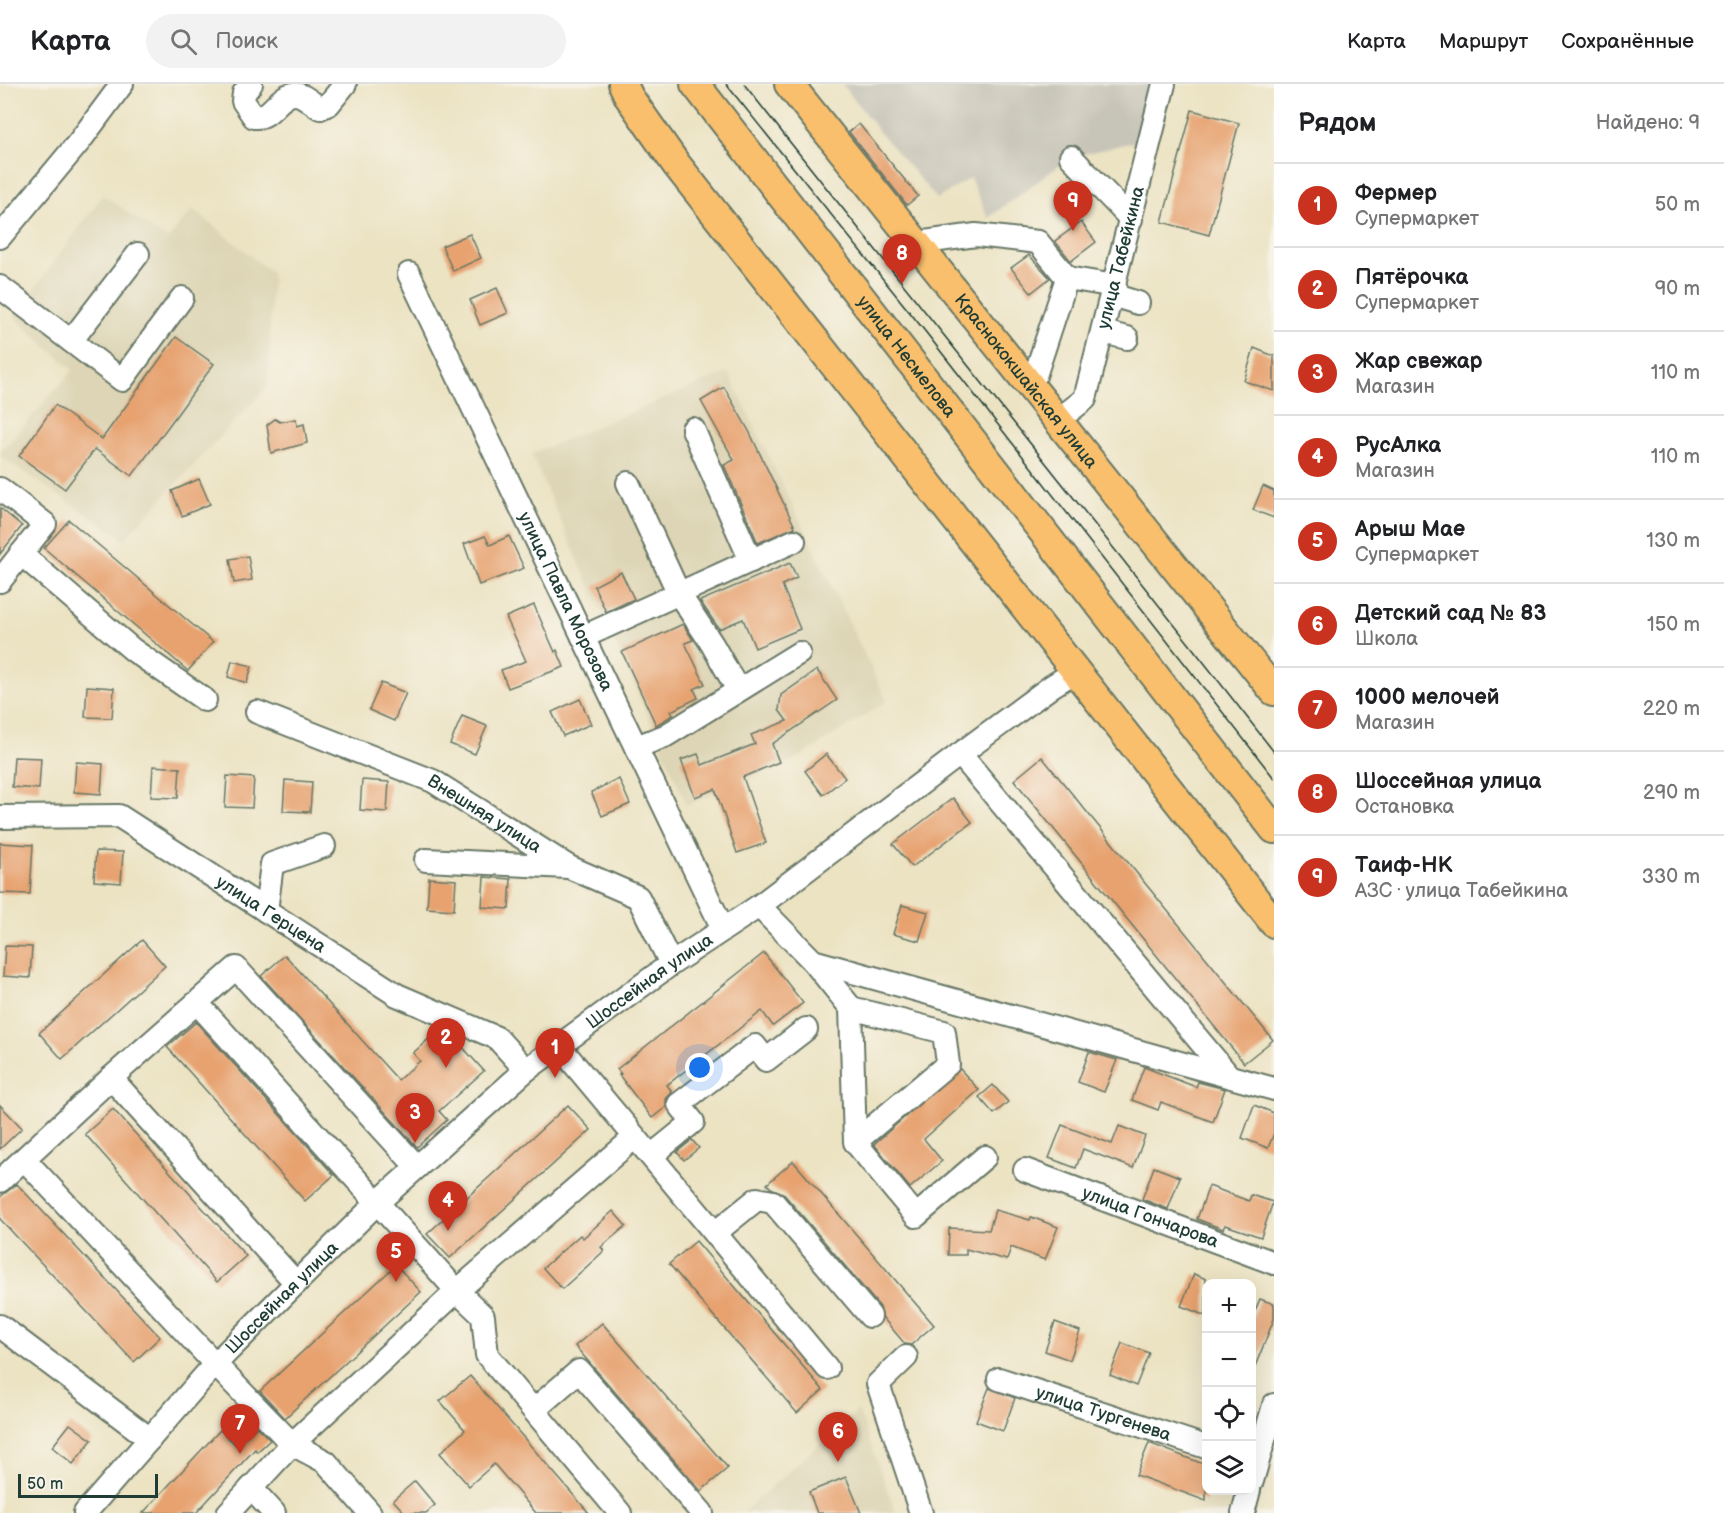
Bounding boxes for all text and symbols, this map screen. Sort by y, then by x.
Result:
search box [146,14,566,68]
text: Карта [30,25,110,58]
icon: search [167,25,200,58]
text: Поиск [215,28,278,55]
text: Карта [1347,29,1406,54]
text: Маршрут [1439,29,1528,54]
text: Сохранённые [1561,29,1694,54]
text: Рядом [1298,108,1376,139]
text: Найдено: 9 [1596,111,1700,135]
text: Фермер [1355,180,1437,207]
pin: 9 [1054,182,1092,231]
street label: улица Табейкина [1093,184,1149,331]
text: 1 [1313,193,1322,217]
text: 50 m [1655,193,1700,217]
text: Супермаркет [1355,207,1479,231]
pin: 8 [882,234,922,284]
text: Пятёрочка [1355,264,1468,291]
text: 2 [1312,277,1323,301]
text: 90 m [1655,277,1700,301]
street label: Краснококшайская улица [950,290,1102,473]
text: Супермаркет [1355,291,1479,315]
street label: улица Несмелова [852,292,960,422]
text: Жар свежар [1355,348,1483,375]
text: 3 [1312,361,1323,385]
text: 110 m [1651,361,1700,385]
text: Магазин [1355,375,1435,399]
text: РусАлка [1355,432,1441,459]
text: 4 [1312,445,1323,469]
text: 110 m [1651,445,1700,469]
text: Магазин [1355,459,1435,483]
street label: улица Павла Морозова [514,509,617,695]
text: Арыш Мае [1355,516,1465,543]
text: 5 [1312,529,1323,553]
text: 130 m [1646,529,1700,553]
text: Супермаркет [1355,543,1479,567]
text: Детский сад № 83 [1355,600,1546,627]
text: 6 [1311,613,1324,637]
text: 150 m [1647,613,1700,637]
text: Школа [1355,627,1418,651]
text: 1000 мелочей [1355,684,1500,711]
text: 7 [1312,697,1323,721]
text: 220 m [1643,697,1700,721]
text: Магазин [1355,711,1435,735]
text: Шоссейная улица [1355,768,1541,795]
street label: Внешняя улица [423,770,545,858]
text: 8 [1311,781,1324,805]
text: 290 m [1643,781,1700,805]
text: Остановка [1355,795,1454,819]
text: Таиф-НК [1355,852,1452,879]
text: 9 [1312,865,1323,889]
text: 330 m [1642,865,1700,889]
street label: улица Герцена [212,871,330,958]
text: АЗС · улица Табейкина [1355,879,1568,903]
street label: Шоссейная улица [582,929,717,1033]
pin: 2 [426,1018,466,1068]
pin: 1 [536,1028,574,1078]
your location [685,1053,714,1082]
pin: 3 [396,1094,434,1143]
pin: 4 [428,1182,468,1231]
street label: улица Гончарова [1079,1182,1222,1252]
pin: 5 [376,1232,416,1282]
street label: Шоссейная улица [221,1237,343,1358]
map controls [1202,1279,1256,1495]
button: + [1202,1279,1256,1333]
button: − [1202,1333,1256,1387]
street label: улица Тургенева [1033,1382,1174,1446]
button: locate [1202,1387,1256,1441]
pin: 7 [220,1404,260,1454]
pin: 6 [818,1412,858,1462]
button: layers [1202,1441,1256,1495]
scale bar [18,1471,158,1498]
text: 50 m [27,1475,63,1494]

